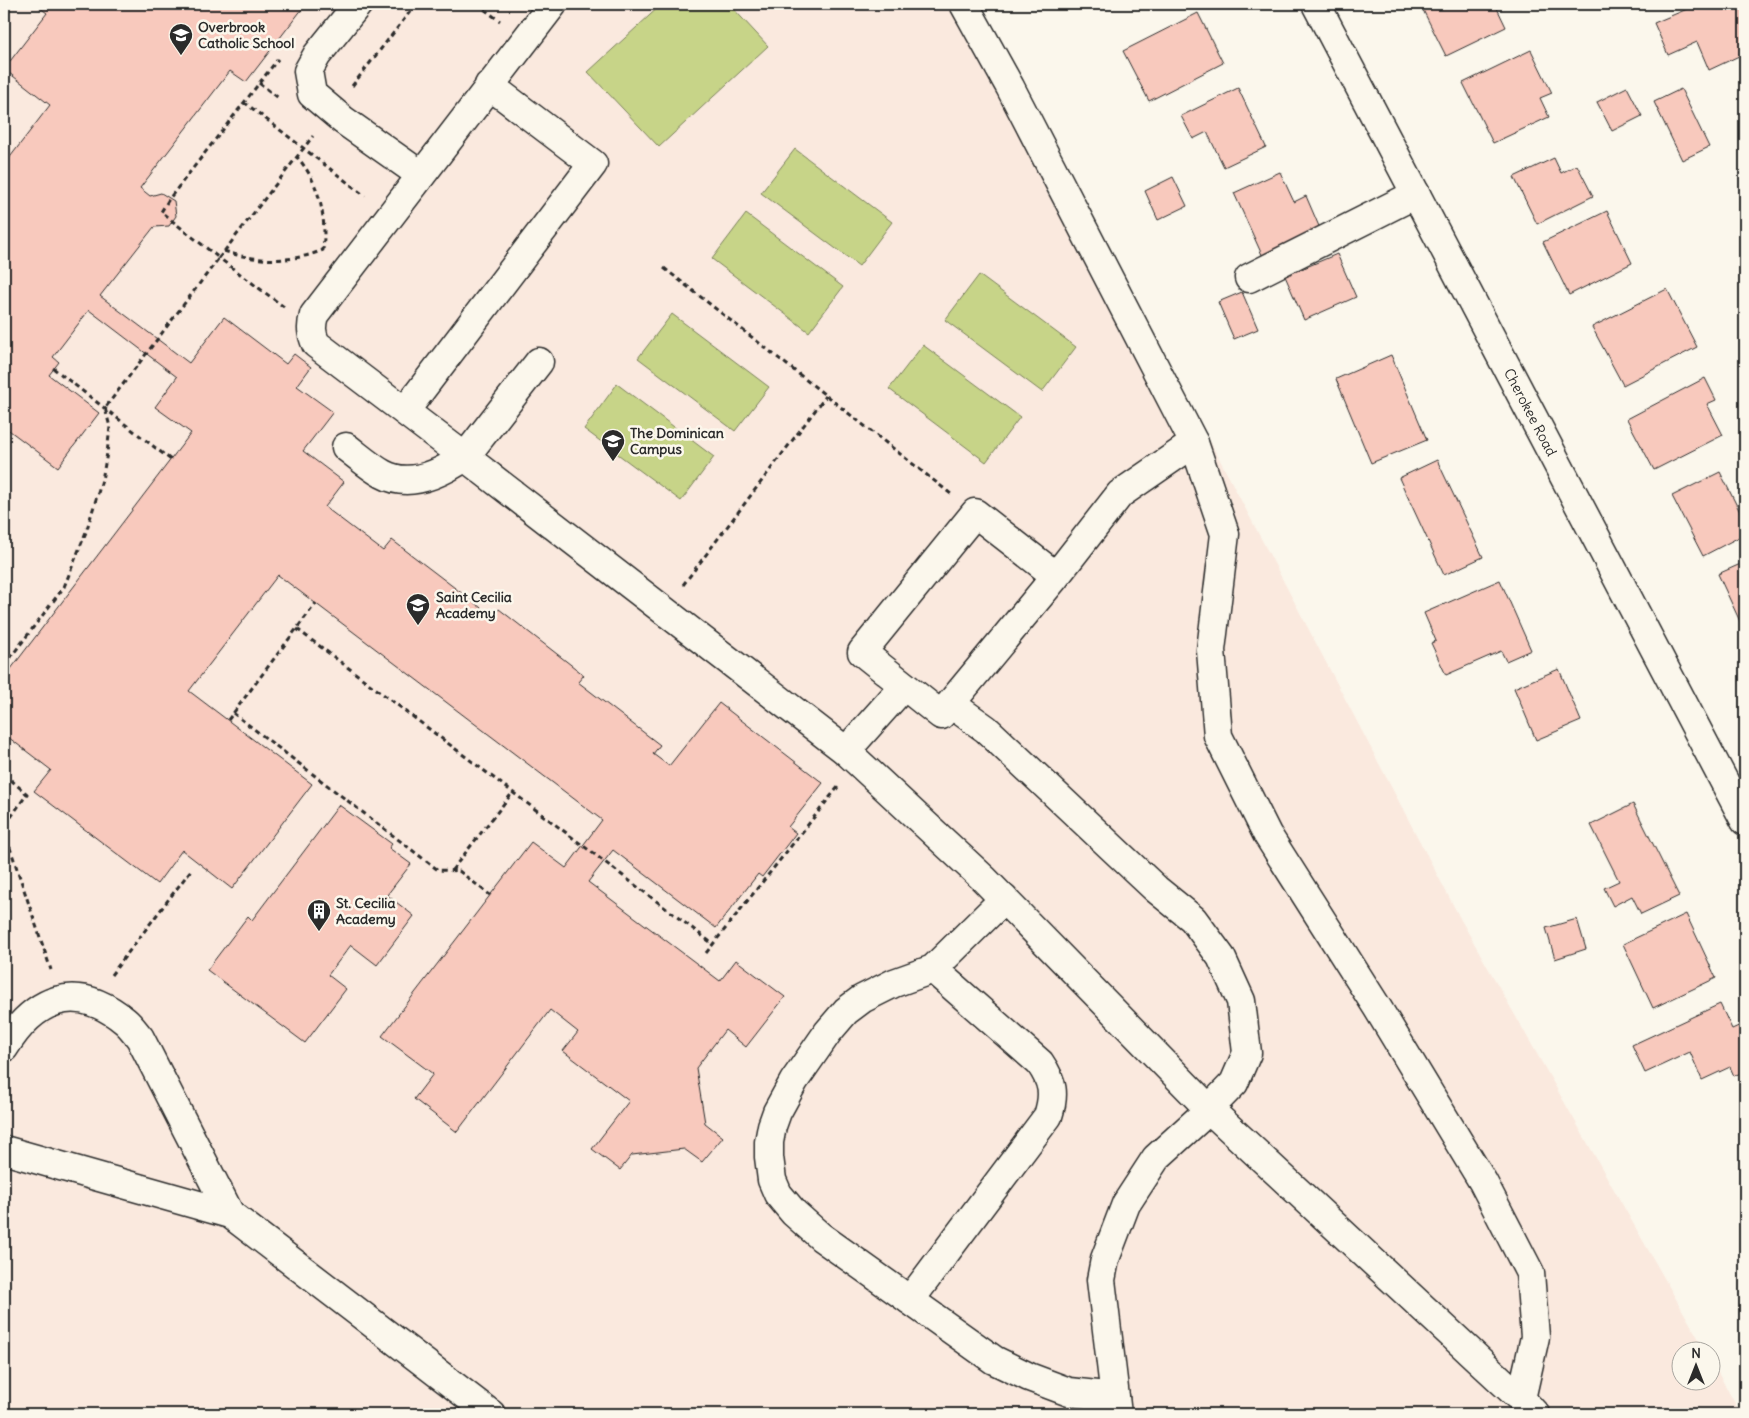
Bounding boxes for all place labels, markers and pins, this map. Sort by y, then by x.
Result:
place label: Overbrook Catholic School [198,18,294,52]
school or university icon: Overbrook Catholic School [168,22,194,56]
place label: The Dominican Campus [630,424,724,458]
school or university icon: The Dominican Campus [600,428,626,462]
place label: Saint Cecilia Academy [436,588,512,622]
school or university icon: Saint Cecilia Academy [405,592,431,626]
place label: St. Cecilia Academy [336,894,396,928]
building icon: St. Cecilia Academy [306,898,332,932]

